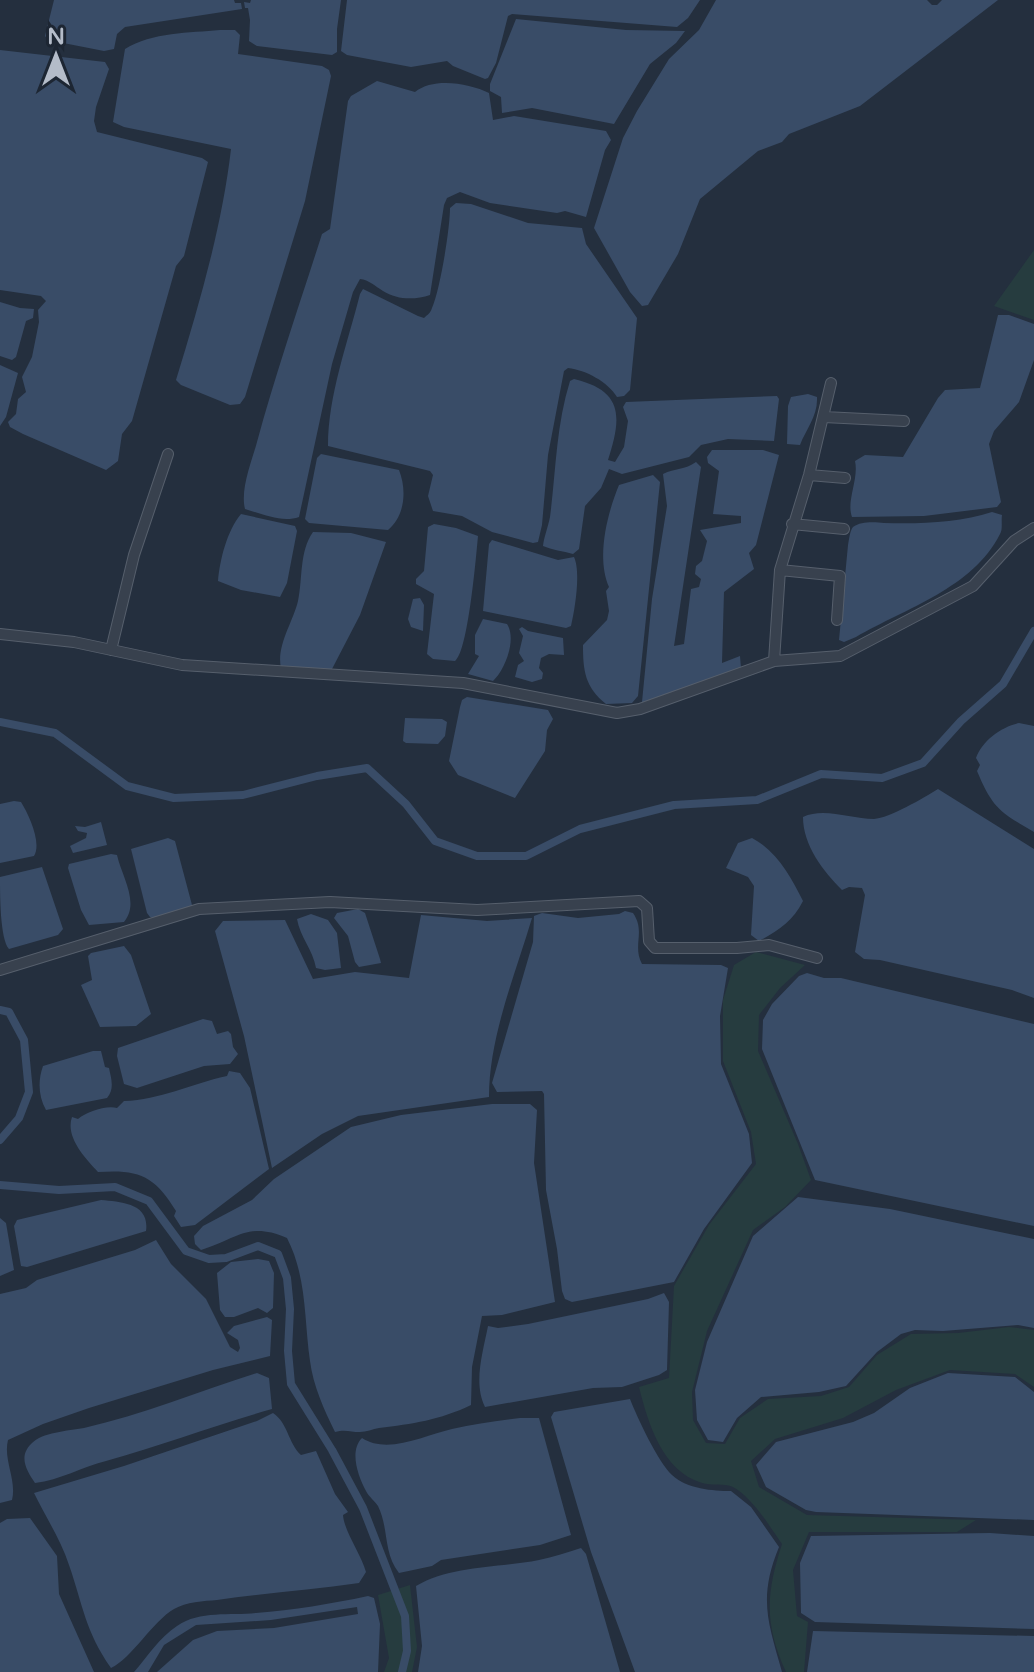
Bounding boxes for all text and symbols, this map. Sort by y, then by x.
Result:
north arrow [16,16,96,96]
text: N [47,24,65,50]

